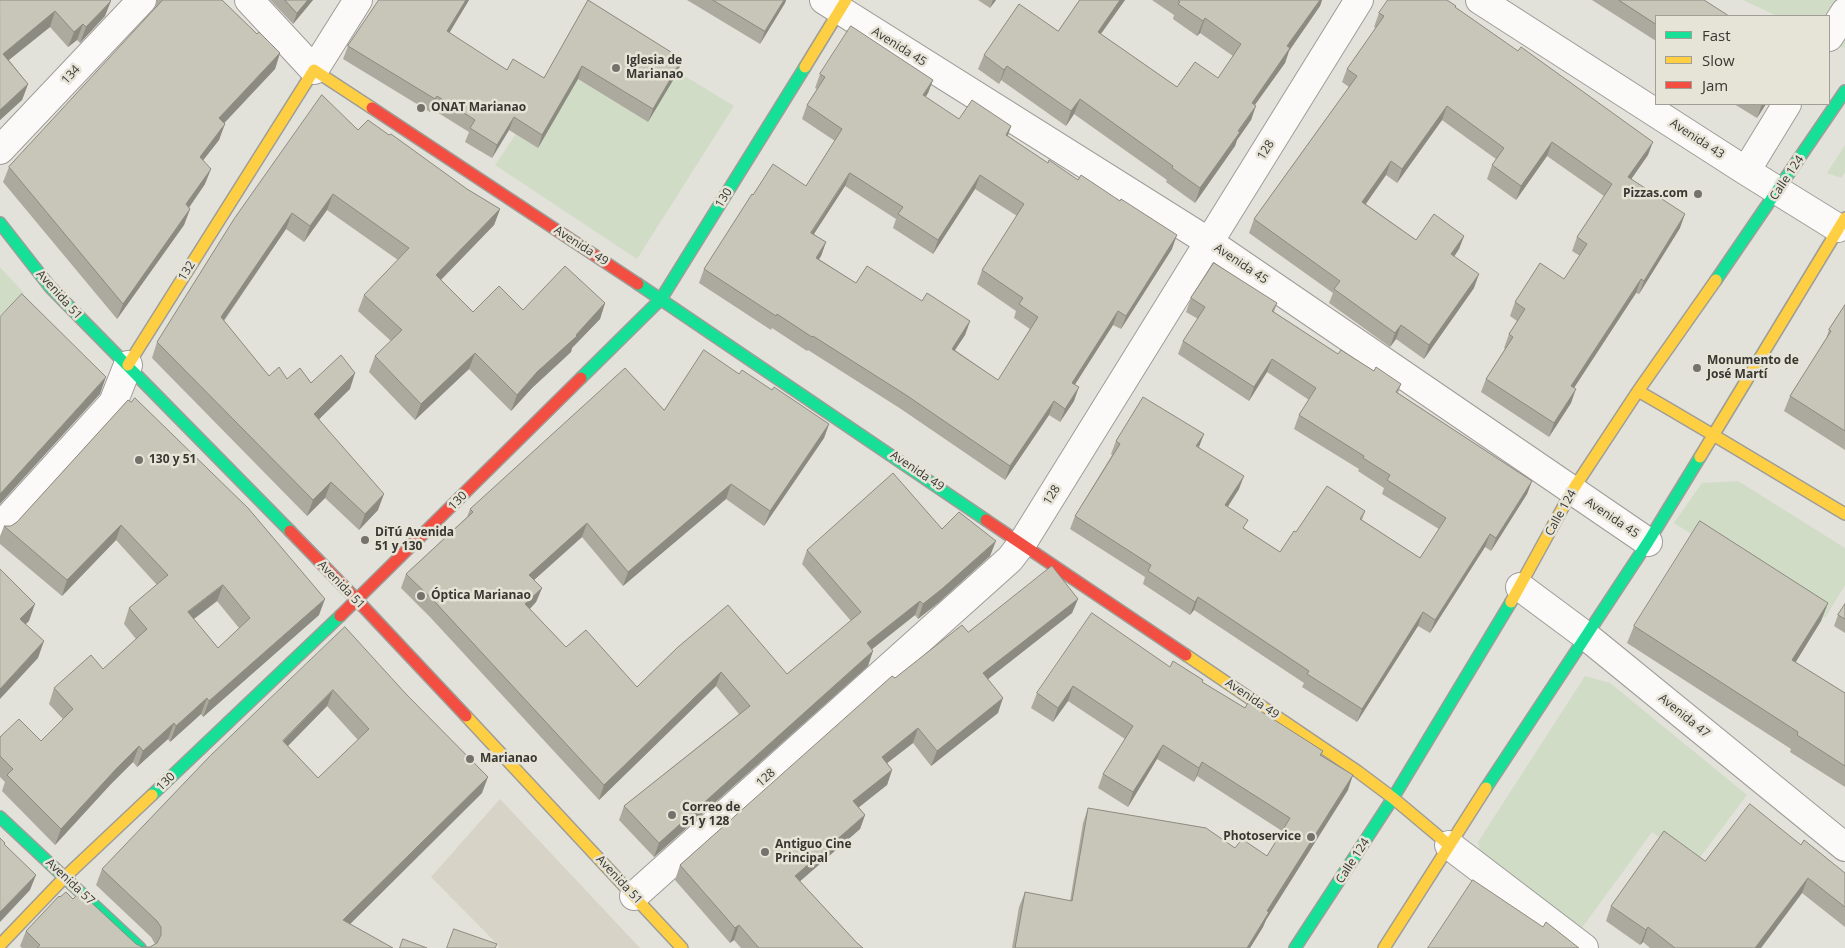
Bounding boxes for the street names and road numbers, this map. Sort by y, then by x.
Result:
street label: Avenida 45 [869,25,929,69]
street label: 134 [59,63,83,87]
street label: Avenida 43 [1667,116,1727,162]
street label: 128 [1254,137,1278,163]
street label: Calle 124 [1767,153,1807,203]
street label: 130 [712,185,736,211]
street label: Avenida 49 [551,223,611,269]
street label: Avenida 45 [1211,241,1271,287]
street label: 132 [175,258,199,284]
street label: Avenida 51 [33,267,85,323]
street label: Avenida 49 [887,448,947,494]
street label: 128 [1040,482,1064,508]
street label: Calle 124 [1542,487,1580,539]
street label: 130 [446,489,470,513]
street label: Avenida 45 [1582,495,1642,541]
street label: Avenida 51 [314,558,368,612]
street label: Avenida 49 [1222,676,1282,722]
street label: Avenida 47 [1656,691,1712,741]
street label: 128 [754,766,778,790]
street label: 130 [154,770,178,794]
street label: Calle 124 [1333,836,1373,886]
street label: Avenida 51 [593,853,645,907]
street label: Avenida 57 [43,856,97,908]

